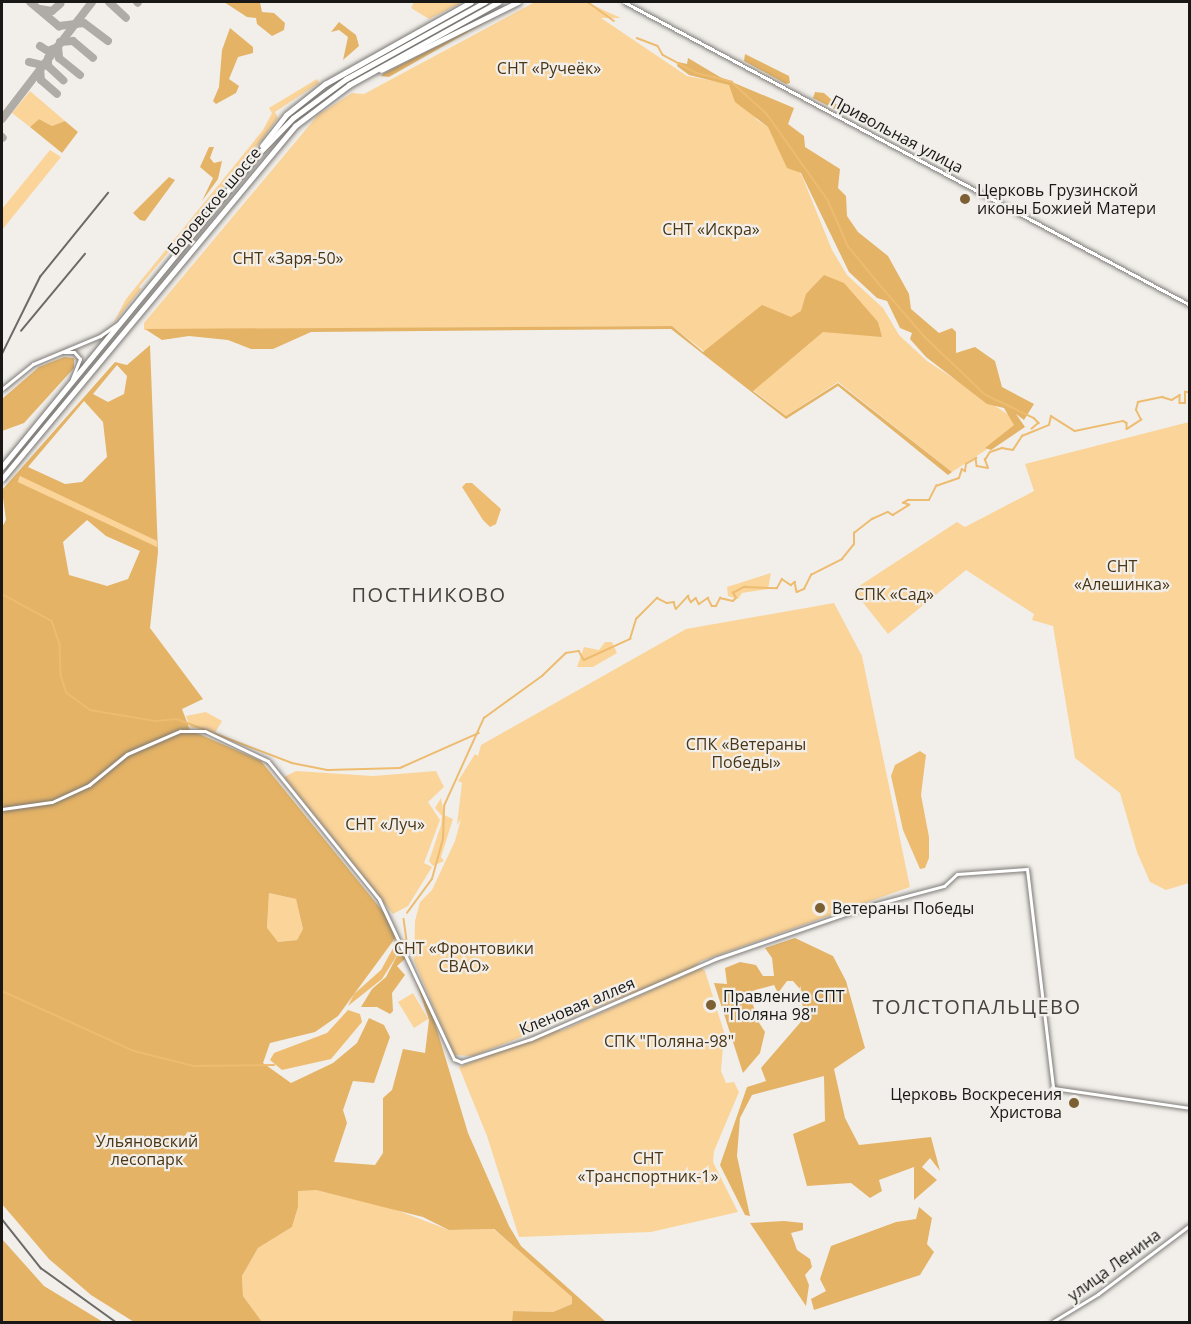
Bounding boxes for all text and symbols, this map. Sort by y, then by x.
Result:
park label: СНТ «Ручеёк» [497,58,601,78]
street label: Привольная улица [827,91,967,177]
street label: Боровское шоссе [163,143,265,259]
place label: Церковь Грузинской иконы Божией Матери [977,180,1156,218]
marker: Церковь Грузинской иконы Божией Матери [958,192,972,206]
park label: СНТ «Искра» [662,219,760,239]
park label: СНТ «Заря-50» [232,248,344,268]
park label: СНТ «Алешинка» [1074,556,1170,594]
district label: ПОСТНИКОВО [352,582,506,606]
park label: СПК «Сад» [854,584,934,604]
park label: СПК «Ветераны Победы» [686,734,806,772]
park label: СНТ «Луч» [345,814,425,834]
place label: Ветераны Победы [832,898,974,918]
marker: Ветераны Победы [813,901,827,915]
park label: СНТ «Фронтовики СВАО» [394,938,534,976]
street label: Кленовая аллея [516,973,638,1039]
place label: Правление СПТ "Поляна 98" [723,986,845,1024]
district label: ТОЛСТОПАЛЬЦЕВО [872,994,1082,1018]
marker: Правление СПТ "Поляна 98" [704,998,718,1012]
park label: СПК "Поляна-98" [604,1031,734,1051]
place label: Церковь Воскресения Христова [890,1084,1062,1122]
marker: Церковь Воскресения Христова [1067,1096,1081,1110]
park label: Ульяновский лесопарк [96,1131,198,1169]
park label: СНТ «Транспортник-1» [578,1148,718,1186]
street label: улица Ленина [1064,1225,1164,1305]

